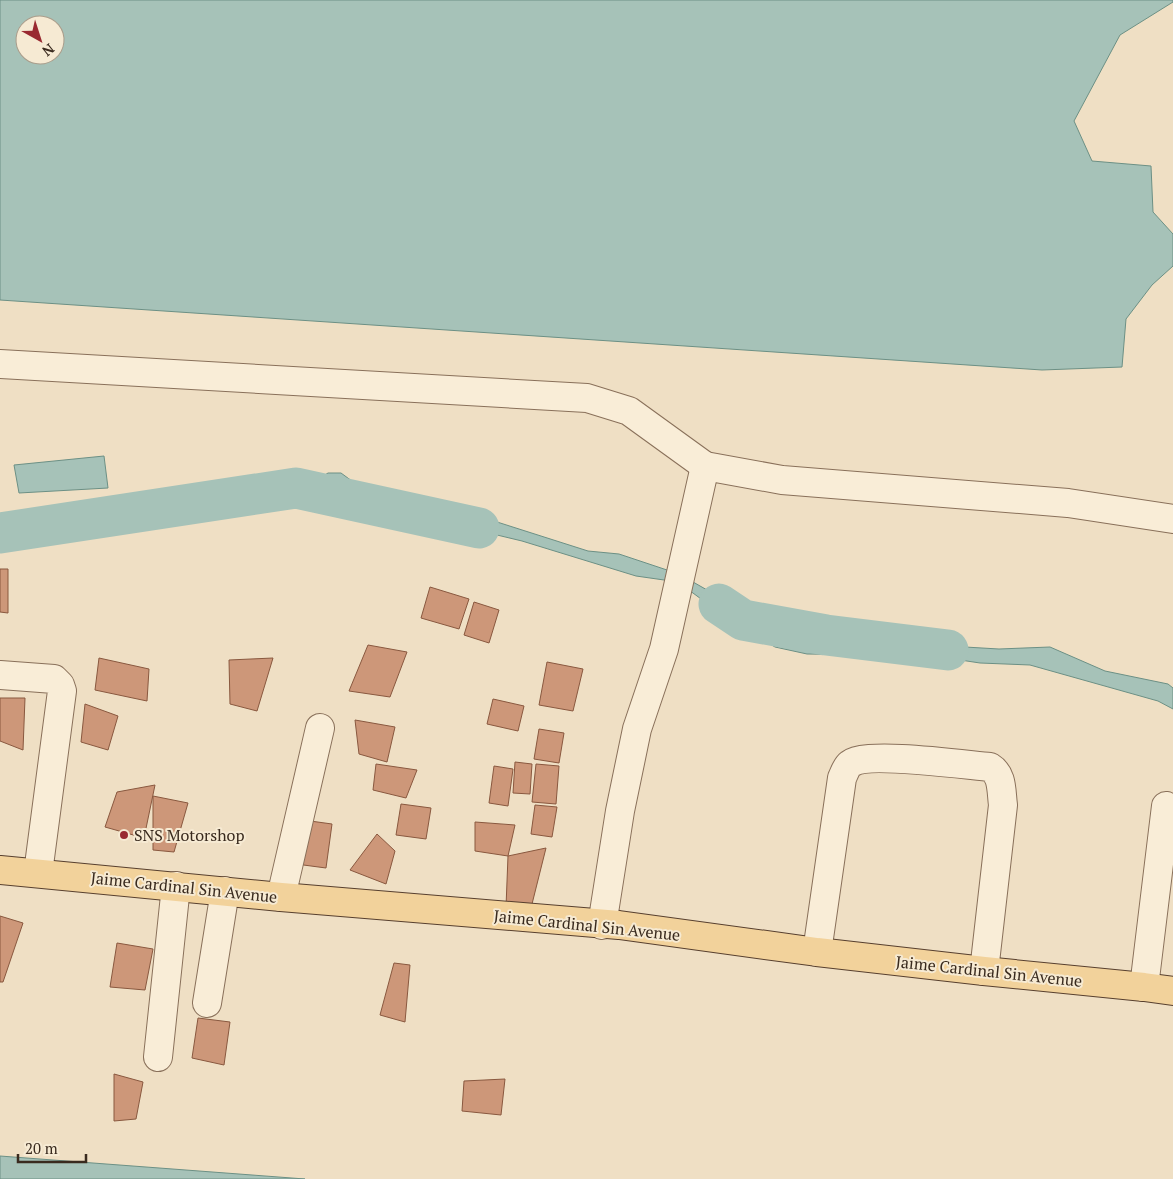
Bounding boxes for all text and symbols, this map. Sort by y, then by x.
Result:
north arrow [15,15,65,65]
text: N [38,40,59,61]
place label: SNS Motorshop [134,824,244,846]
marker: SNS Motorshop [118,829,130,841]
street label: Jaime Cardinal Sin Avenue [90,866,278,908]
street label: Jaime Cardinal Sin Avenue [493,904,681,946]
street label: Jaime Cardinal Sin Avenue [895,950,1083,992]
scale bar [18,1132,85,1164]
text: 20 m [25,1138,58,1158]

